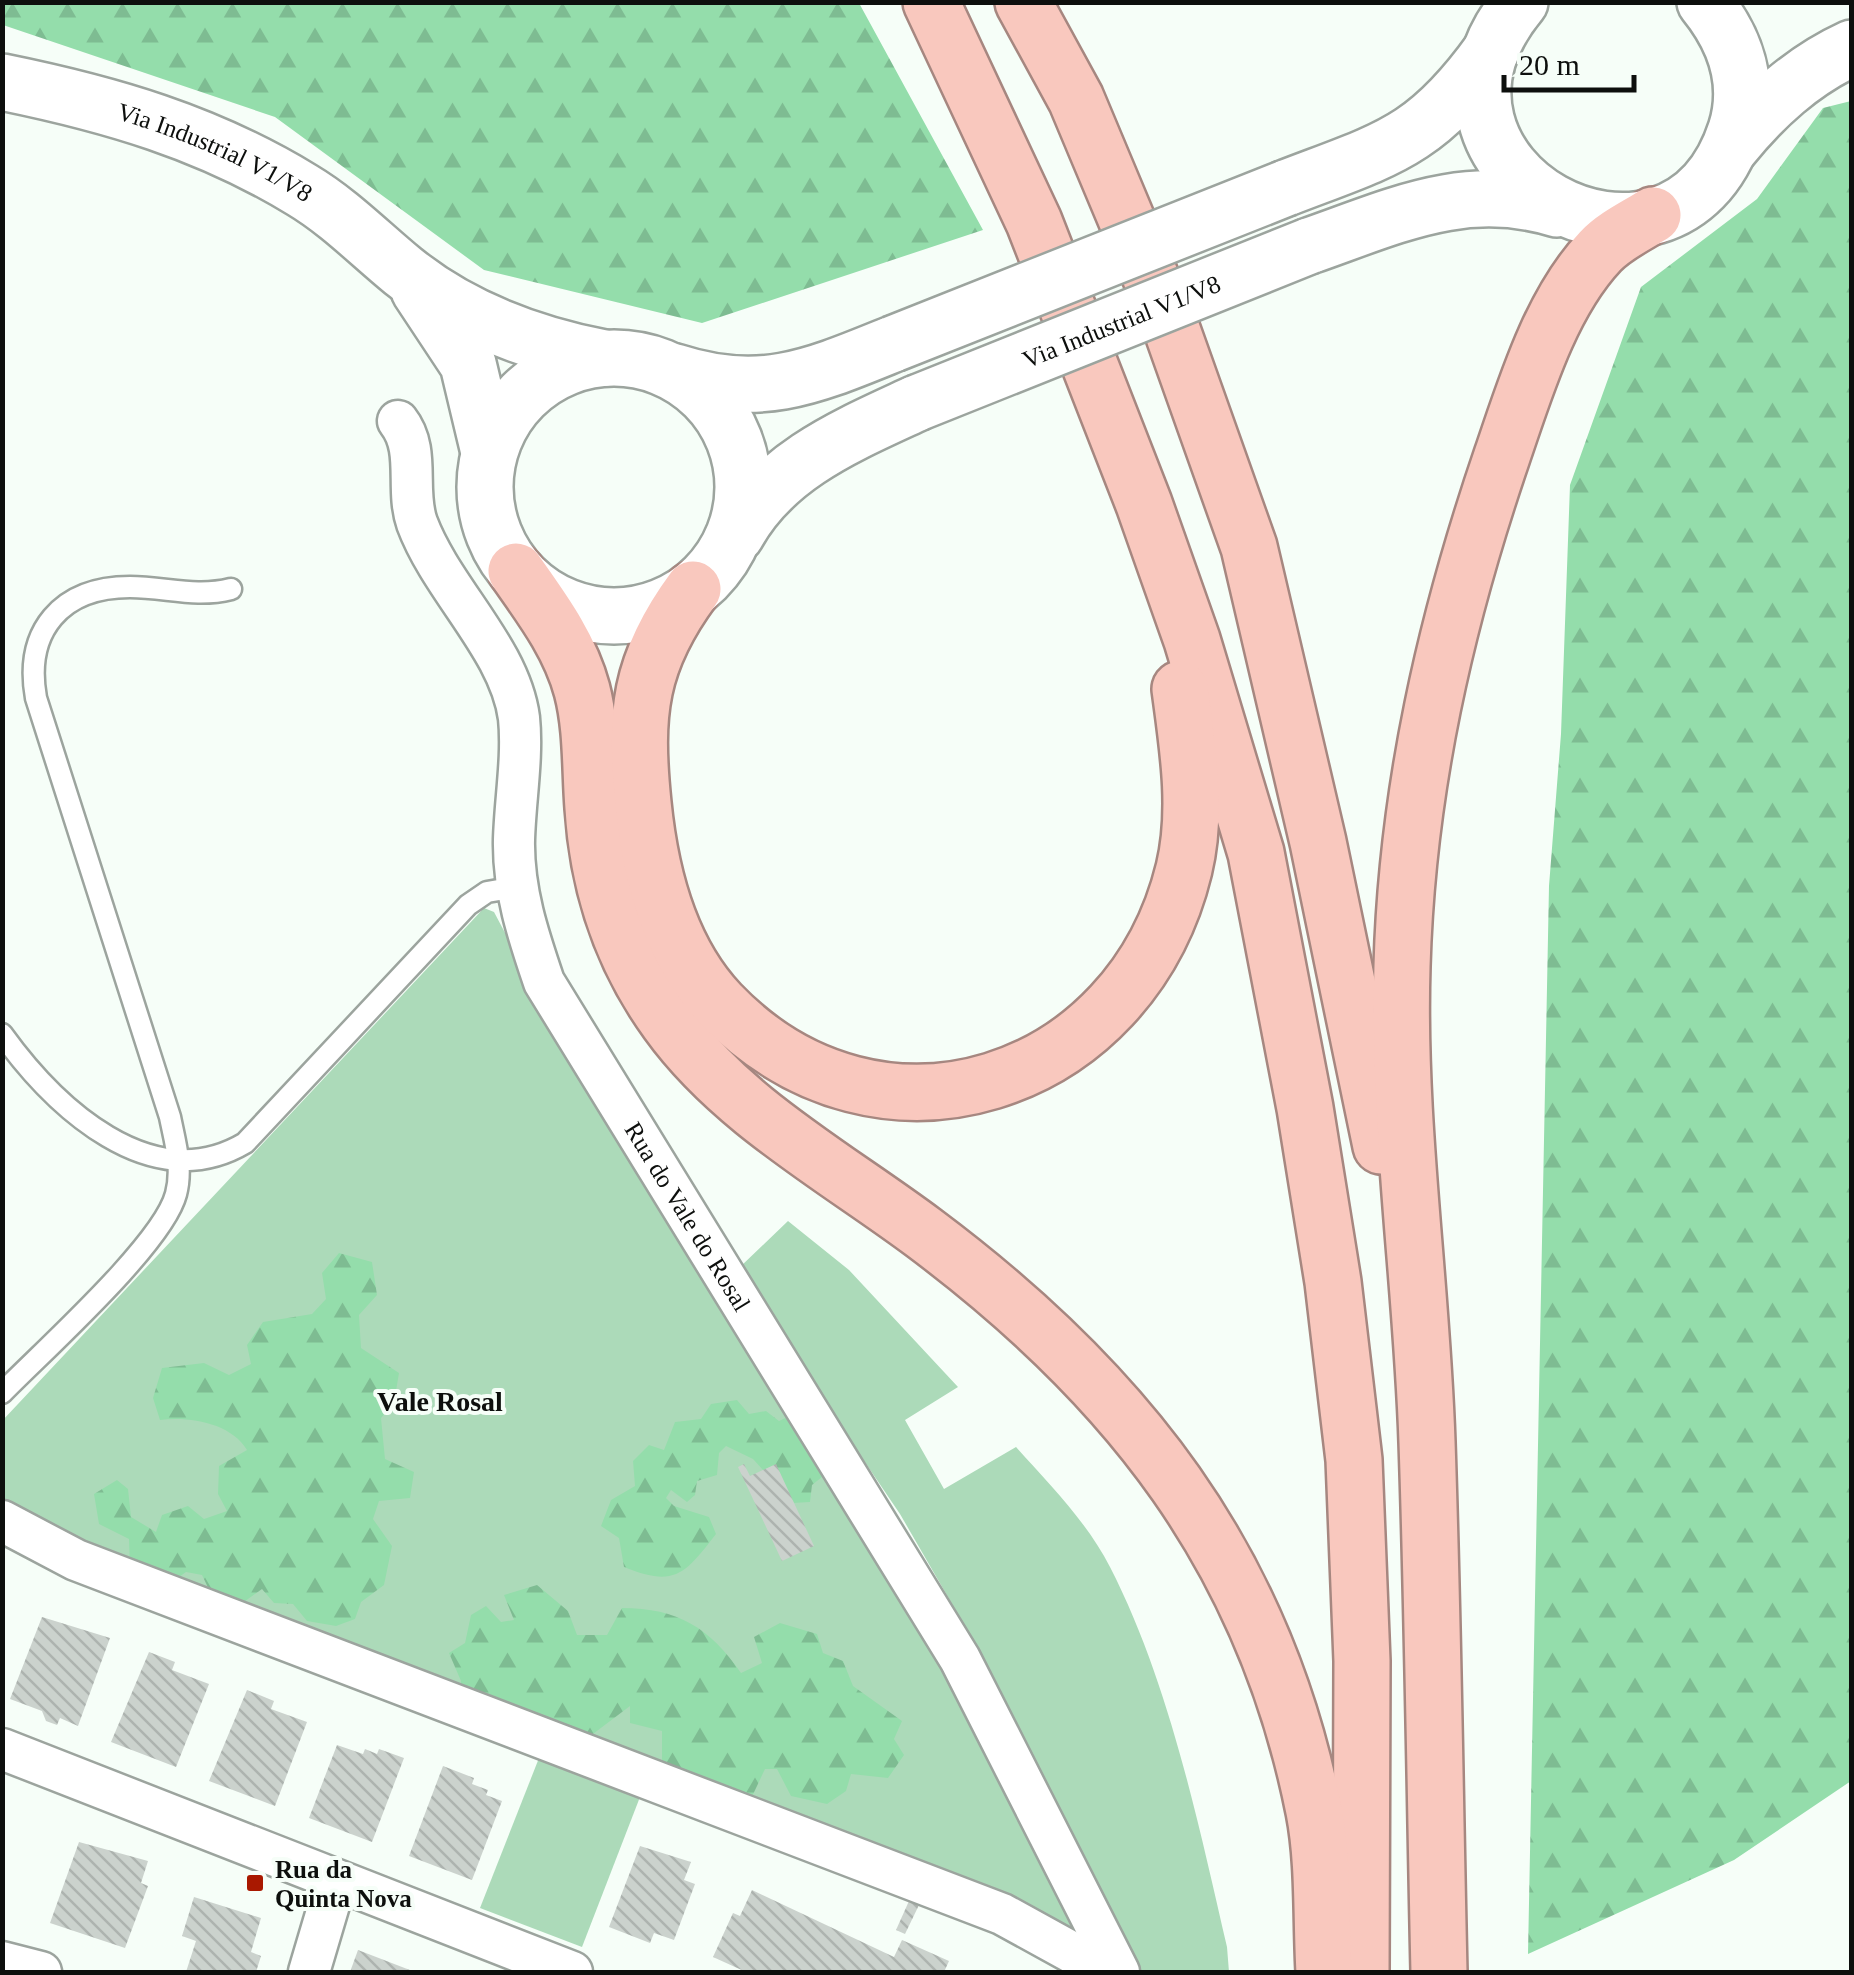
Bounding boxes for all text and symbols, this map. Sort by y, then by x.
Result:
scale bar [1504,30,1634,92]
text: 20 m [1519,48,1580,81]
street label: Via Industrial V1/V8 [114,98,317,207]
street label: Via Industrial V1/V8 [1019,270,1224,373]
street label: Rua do Vale do Rosal [619,1117,756,1316]
district label: Vale Rosal [377,1386,503,1417]
place label: Rua da Quinta Nova [275,1856,412,1912]
marker: Rua da Quinta Nova [244,1872,266,1894]

